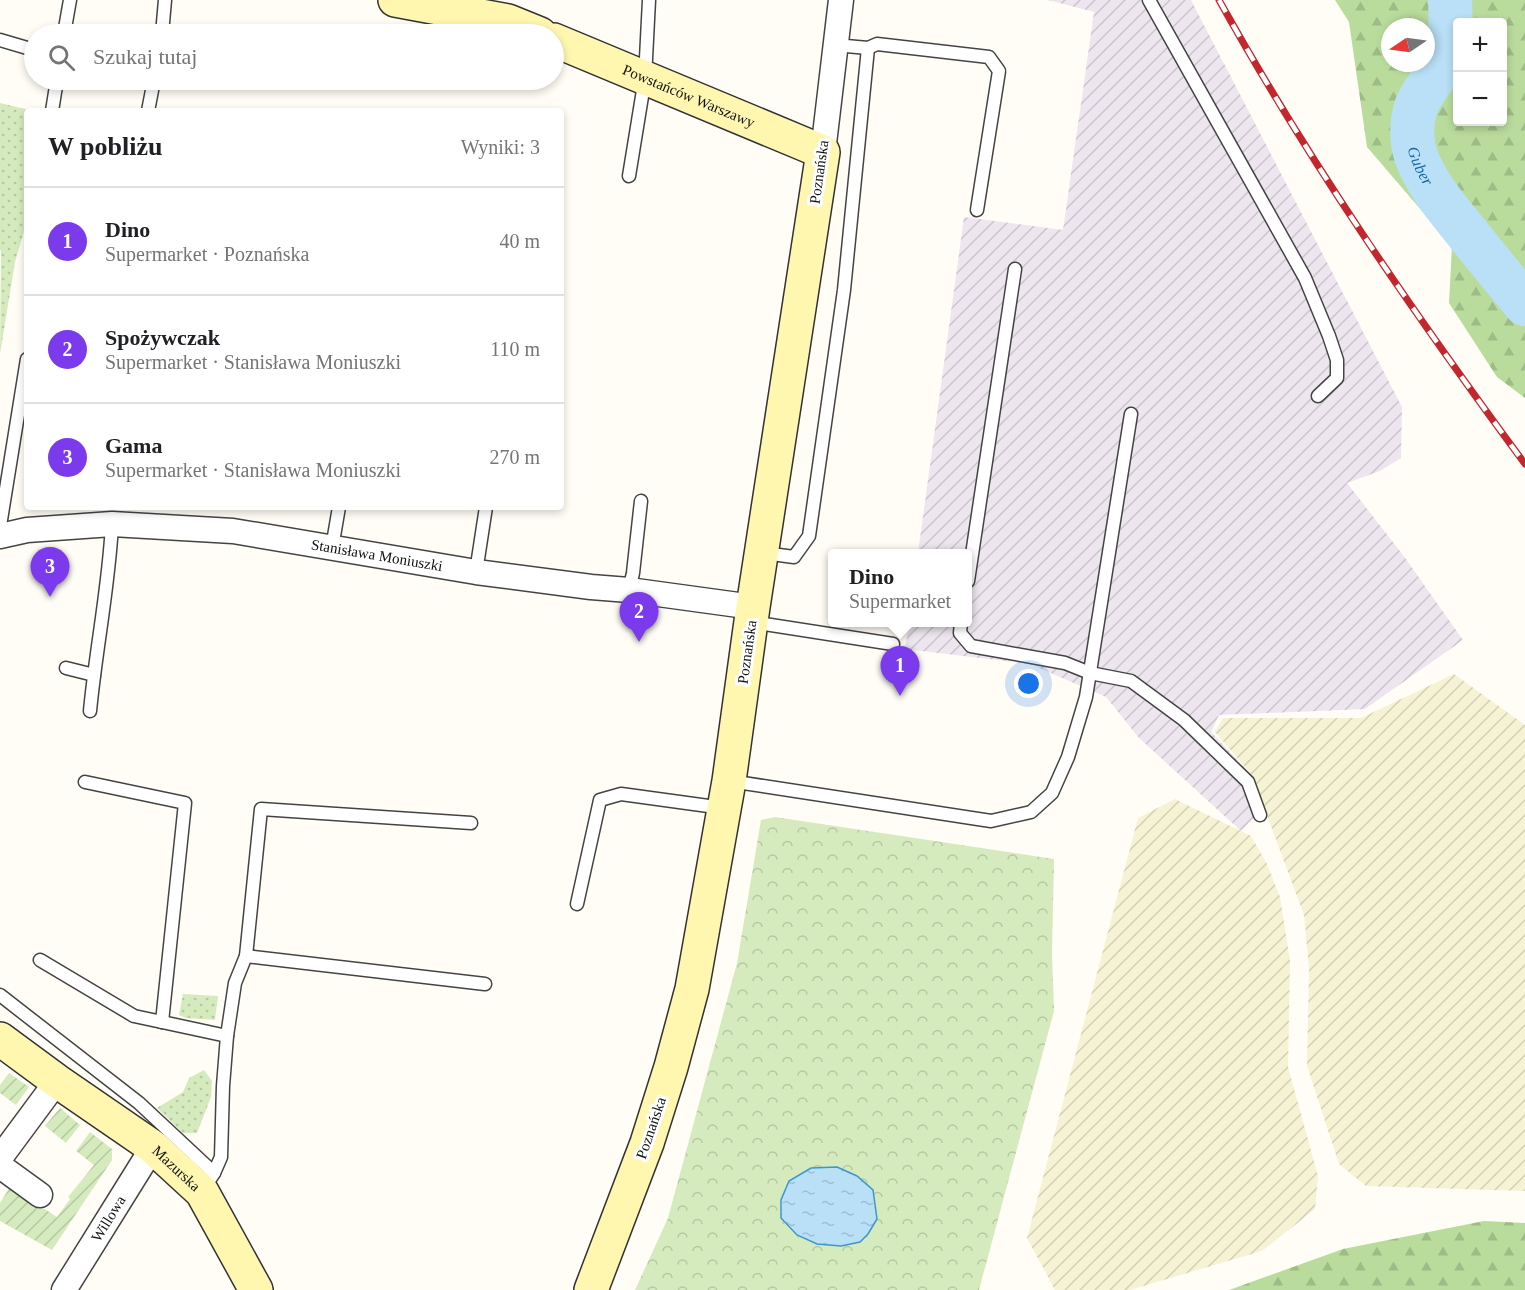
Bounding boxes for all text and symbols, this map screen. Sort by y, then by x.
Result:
north arrow [1381,18,1435,72]
map controls [1453,18,1507,126]
button: + [1453,18,1507,72]
search box [24,24,564,90]
icon: search [45,41,78,74]
text: Szukaj tutaj [93,44,197,69]
street label: Powstańców Warszawy [620,62,758,131]
button: − [1453,72,1507,126]
text: W pobliżu [48,132,162,161]
text: Wyniki: 3 [461,136,540,158]
street label: Poznańska [807,139,831,205]
water label: Guber [1405,144,1437,189]
text: Dino [105,217,150,242]
text: 1 [63,230,73,252]
text: 40 m [499,230,540,252]
text: Supermarket · Poznańska [105,243,309,265]
text: Spożywczak [105,325,220,350]
text: 2 [63,338,73,360]
text: 110 m [490,338,540,360]
text: Supermarket · Stanisława Moniuszki [105,351,401,373]
text: Gama [105,433,162,458]
text: 3 [63,446,73,468]
text: 270 m [489,446,540,468]
text: Supermarket · Stanisława Moniuszki [105,459,401,481]
street label: Stanisława Moniuszki [310,536,444,574]
pin: 3 [31,548,70,597]
popup [828,549,972,627]
text: Dino [849,564,894,589]
text: Supermarket [849,590,951,612]
pin: 2 [620,592,658,642]
street label: Poznańska [735,619,759,685]
pin: 1 [880,646,920,696]
your location [1014,669,1043,698]
street label: Poznańska [633,1095,669,1161]
street label: Mazurska [149,1143,204,1195]
street label: Willowa [88,1192,129,1245]

